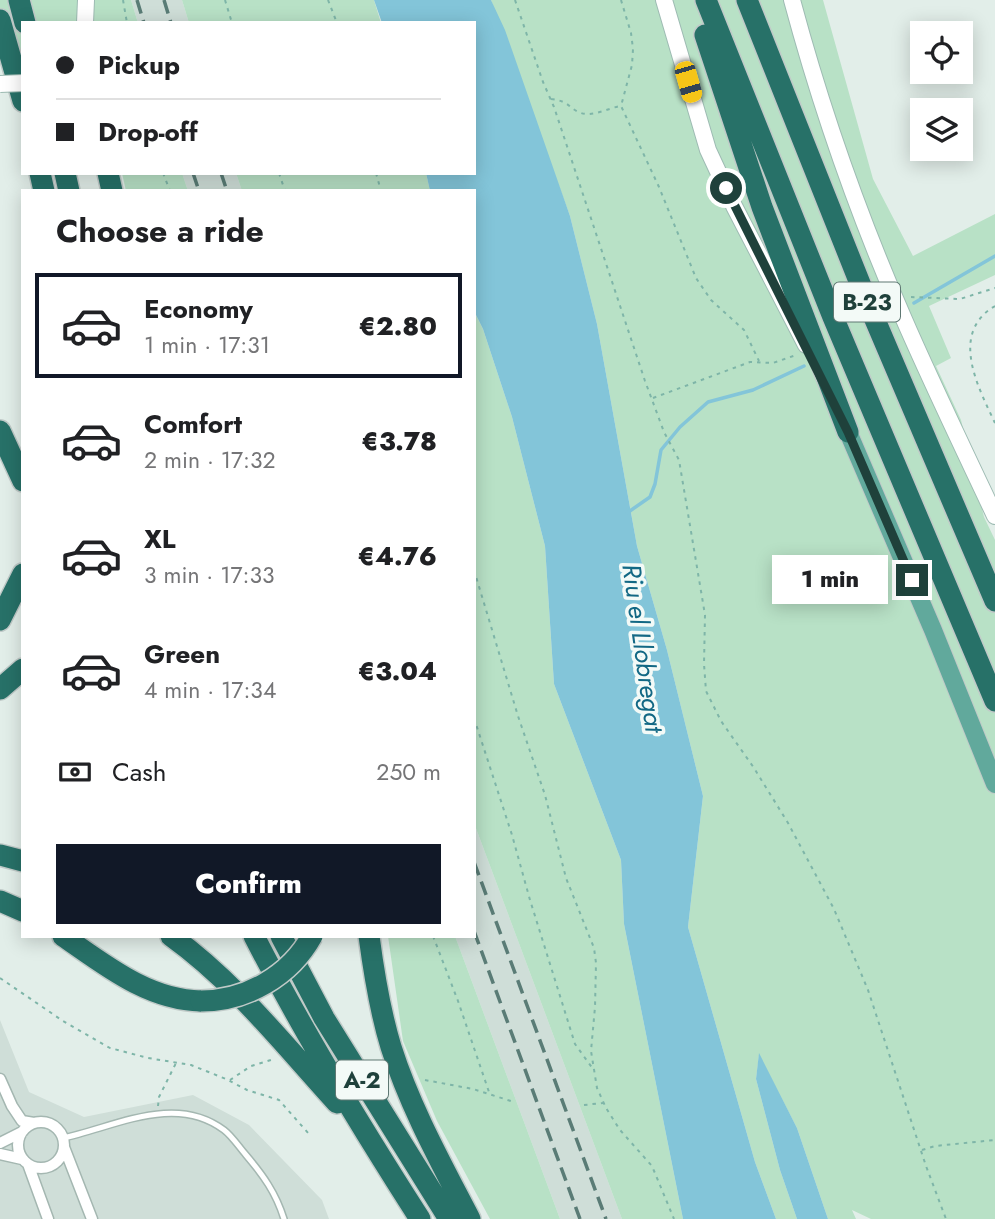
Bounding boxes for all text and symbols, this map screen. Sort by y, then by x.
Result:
map controls [910,21,973,161]
button: locate [910,21,973,84]
text: Pickup [98,46,180,84]
car [673,59,704,105]
button: layers [910,98,973,161]
text: Drop-off [98,113,198,151]
route start [710,172,742,204]
text: Choose a ride [56,208,264,254]
road number: B-23 [834,282,900,322]
text: Economy [144,290,253,328]
icon: car [60,294,123,357]
text: €2.80 [358,307,437,345]
text: 1 min · 17:31 [144,328,270,362]
text: Comfort [144,405,242,443]
icon: car [60,409,123,472]
text: €3.78 [361,422,437,460]
text: 2 min · 17:32 [144,443,276,477]
text: XL [144,520,176,558]
icon: car [60,524,123,587]
text: €4.76 [357,537,437,575]
callout: 1 min [772,556,888,604]
text: 3 min · 17:33 [144,558,275,592]
water label: Riu el Llobregat [612,561,674,737]
text: 1 min [801,562,859,596]
route end [896,564,928,596]
text: Green [144,635,220,673]
icon: car [60,639,123,702]
text: €3.04 [358,652,437,690]
text: 4 min · 17:34 [144,673,276,707]
icon: cash [56,753,94,791]
text: Cash [112,753,166,791]
text: 250 m [376,755,441,789]
button: Confirm [56,844,441,924]
road number: A-2 [336,1060,388,1100]

